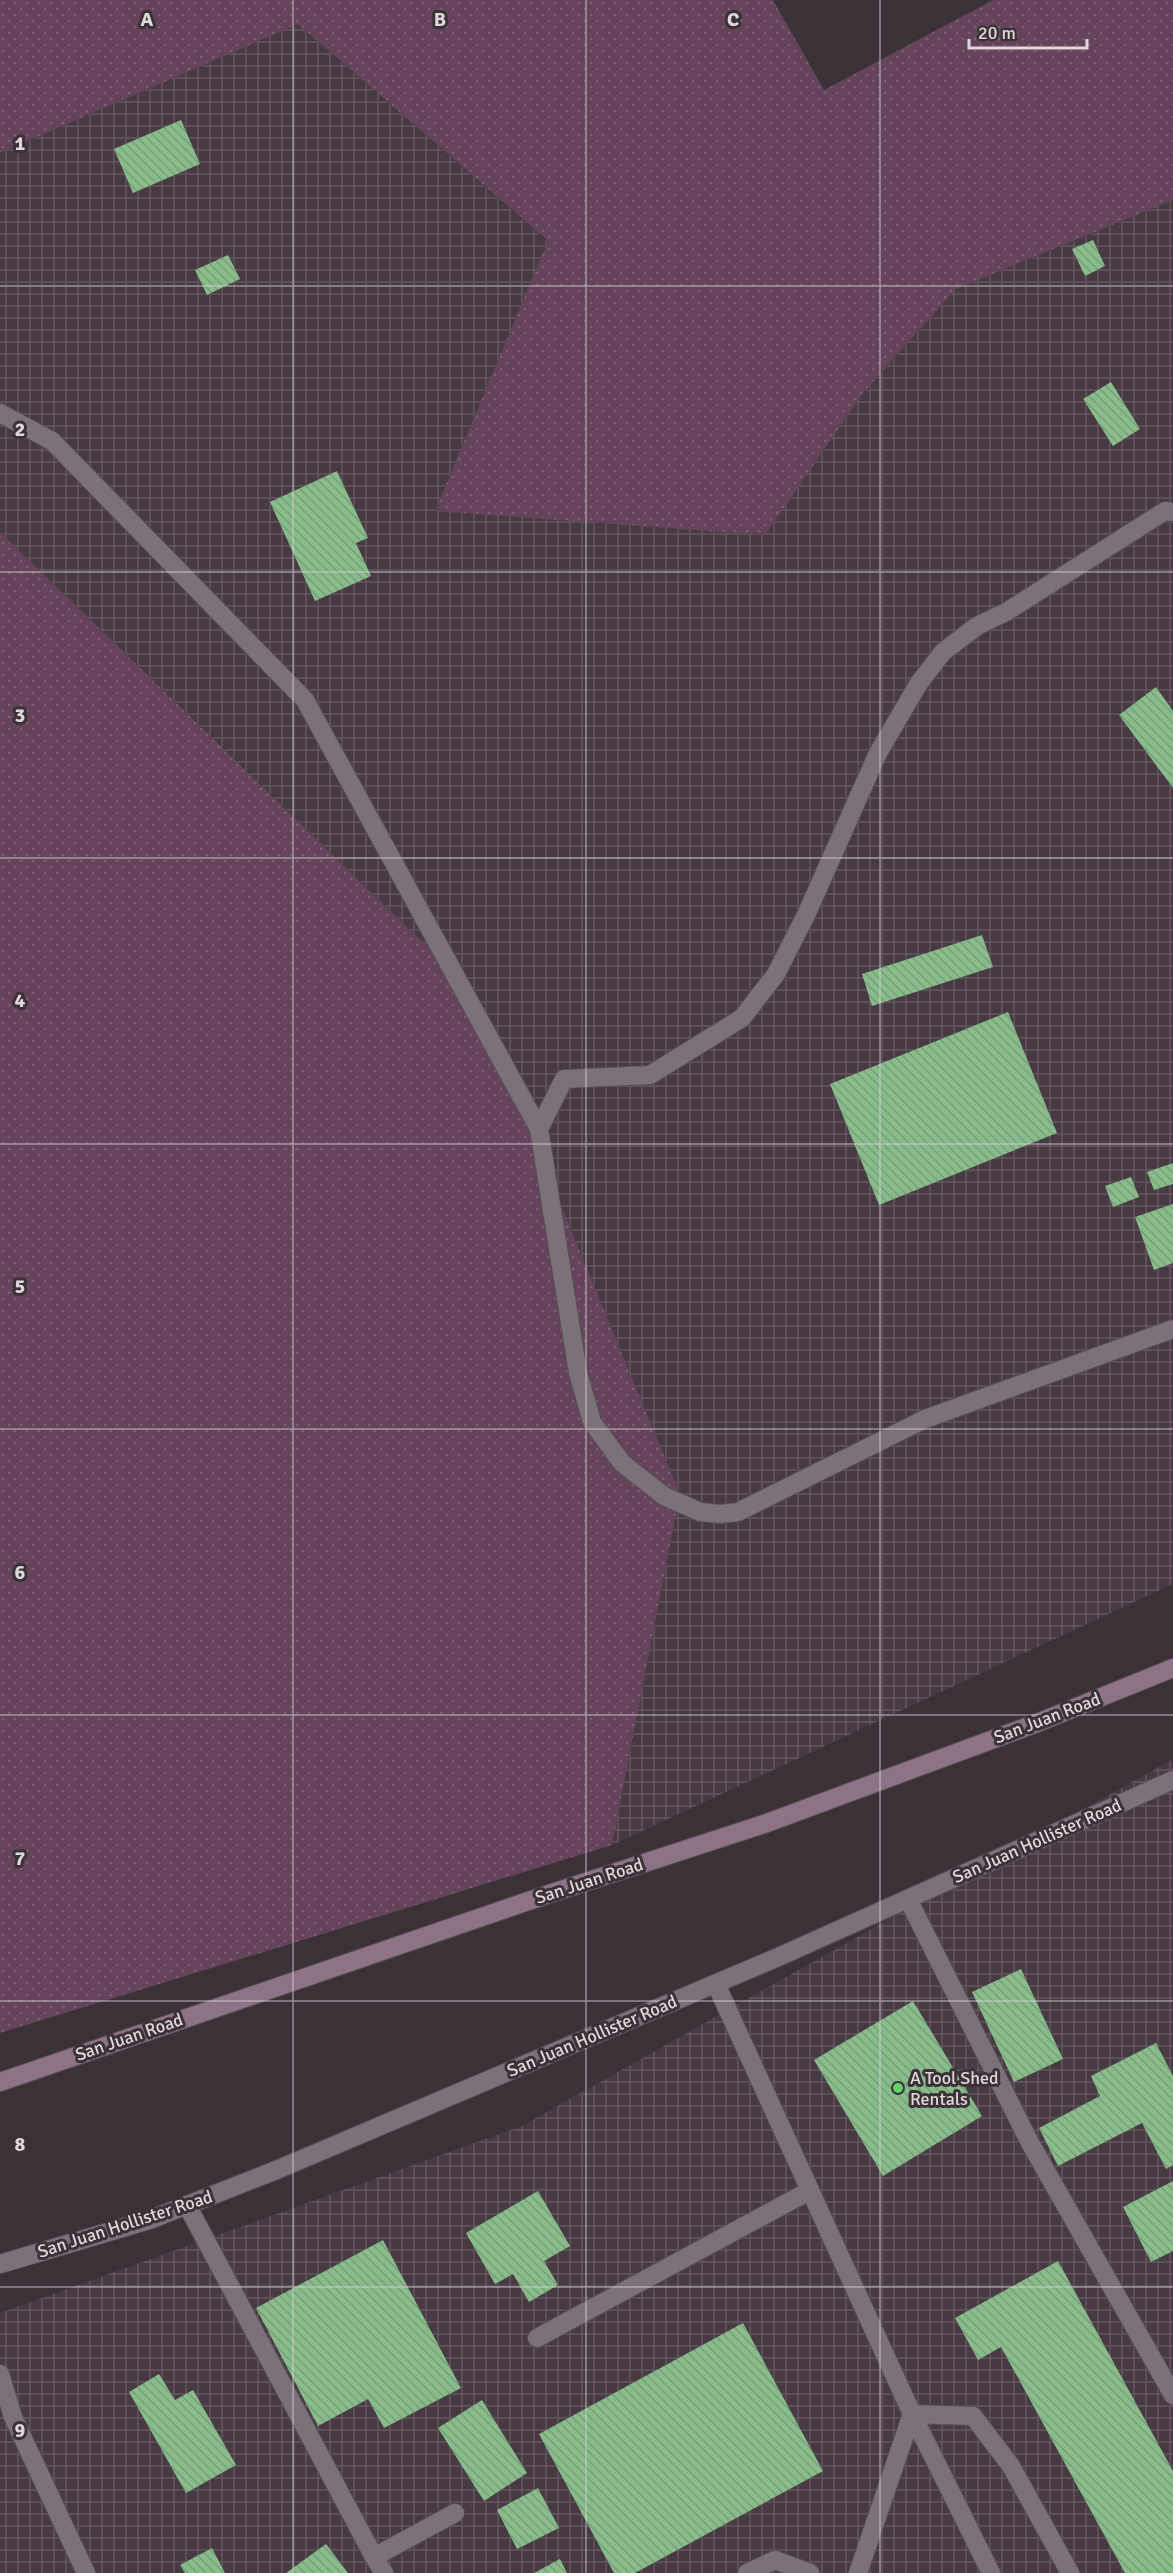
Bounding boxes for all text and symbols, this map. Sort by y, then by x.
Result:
text: A [141,7,154,32]
text: B [434,7,446,32]
text: C [727,7,739,32]
scale bar [969,12,1088,50]
text: 20 m [978,22,1016,44]
text: 1 [15,131,26,156]
text: 2 [15,417,25,442]
text: 3 [15,703,25,728]
text: 4 [15,988,26,1013]
text: 5 [15,1274,25,1299]
text: 6 [15,1560,26,1585]
street label: San Juan Road [991,1688,1103,1748]
street label: San Juan Hollister Road [949,1794,1125,1888]
text: 7 [15,1846,26,1871]
street label: San Juan Road [532,1853,646,1909]
street label: San Juan Hollister Road [504,1990,680,2082]
street label: San Juan Road [72,2008,186,2066]
place label: A Tool Shed Rentals [910,2067,999,2110]
marker: A Tool Shed Rentals [891,2081,905,2095]
text: 8 [15,2132,26,2157]
street label: San Juan Hollister Road [35,2185,215,2263]
text: 9 [15,2418,26,2443]

